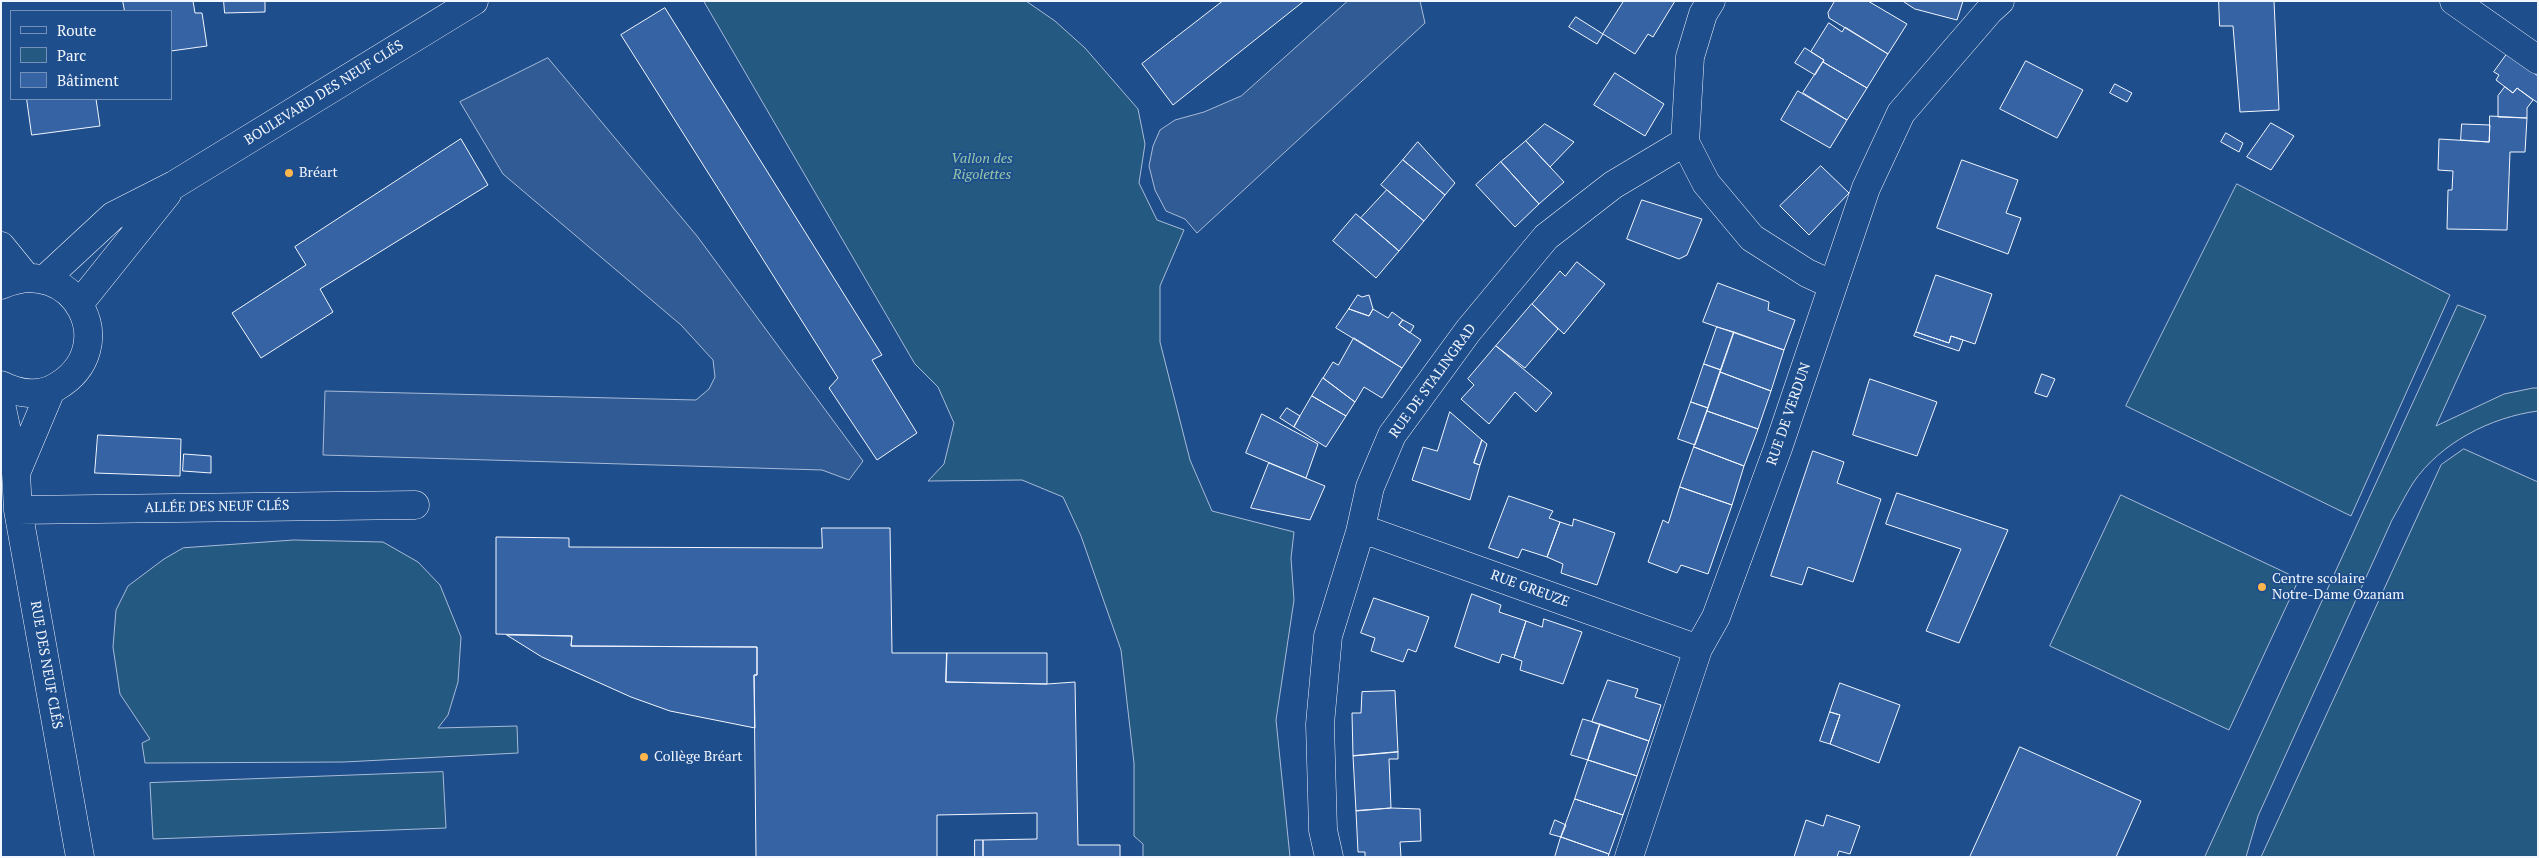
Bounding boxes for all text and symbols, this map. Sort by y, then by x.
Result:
legend [10,10,172,100]
text: Route [57,20,96,40]
street label: BOULEVARD DES NEUF CLÉS [241,37,407,149]
text: Parc [57,45,86,65]
text: Bâtiment [57,70,119,90]
park label: Vallon des Rigolettes [951,151,1013,184]
place label: Bréart [299,165,338,181]
marker: Bréart [283,167,295,179]
street label: RUE DE STALINGRAD [1386,321,1480,441]
street label: RUE DE VERDUN [1764,360,1814,468]
street label: ALLÉE DES NEUF CLÉS [144,497,290,517]
street label: RUE GREUZE [1488,567,1572,611]
place label: Centre scolaire Notre-Dame Ozanam [2272,571,2404,604]
marker: Centre scolaire Notre-Dame Ozanam [2256,581,2268,593]
street label: RUE DES NEUF CLÉS [26,600,66,730]
place label: Collège Bréart [654,749,742,765]
marker: Collège Bréart [638,751,650,763]

